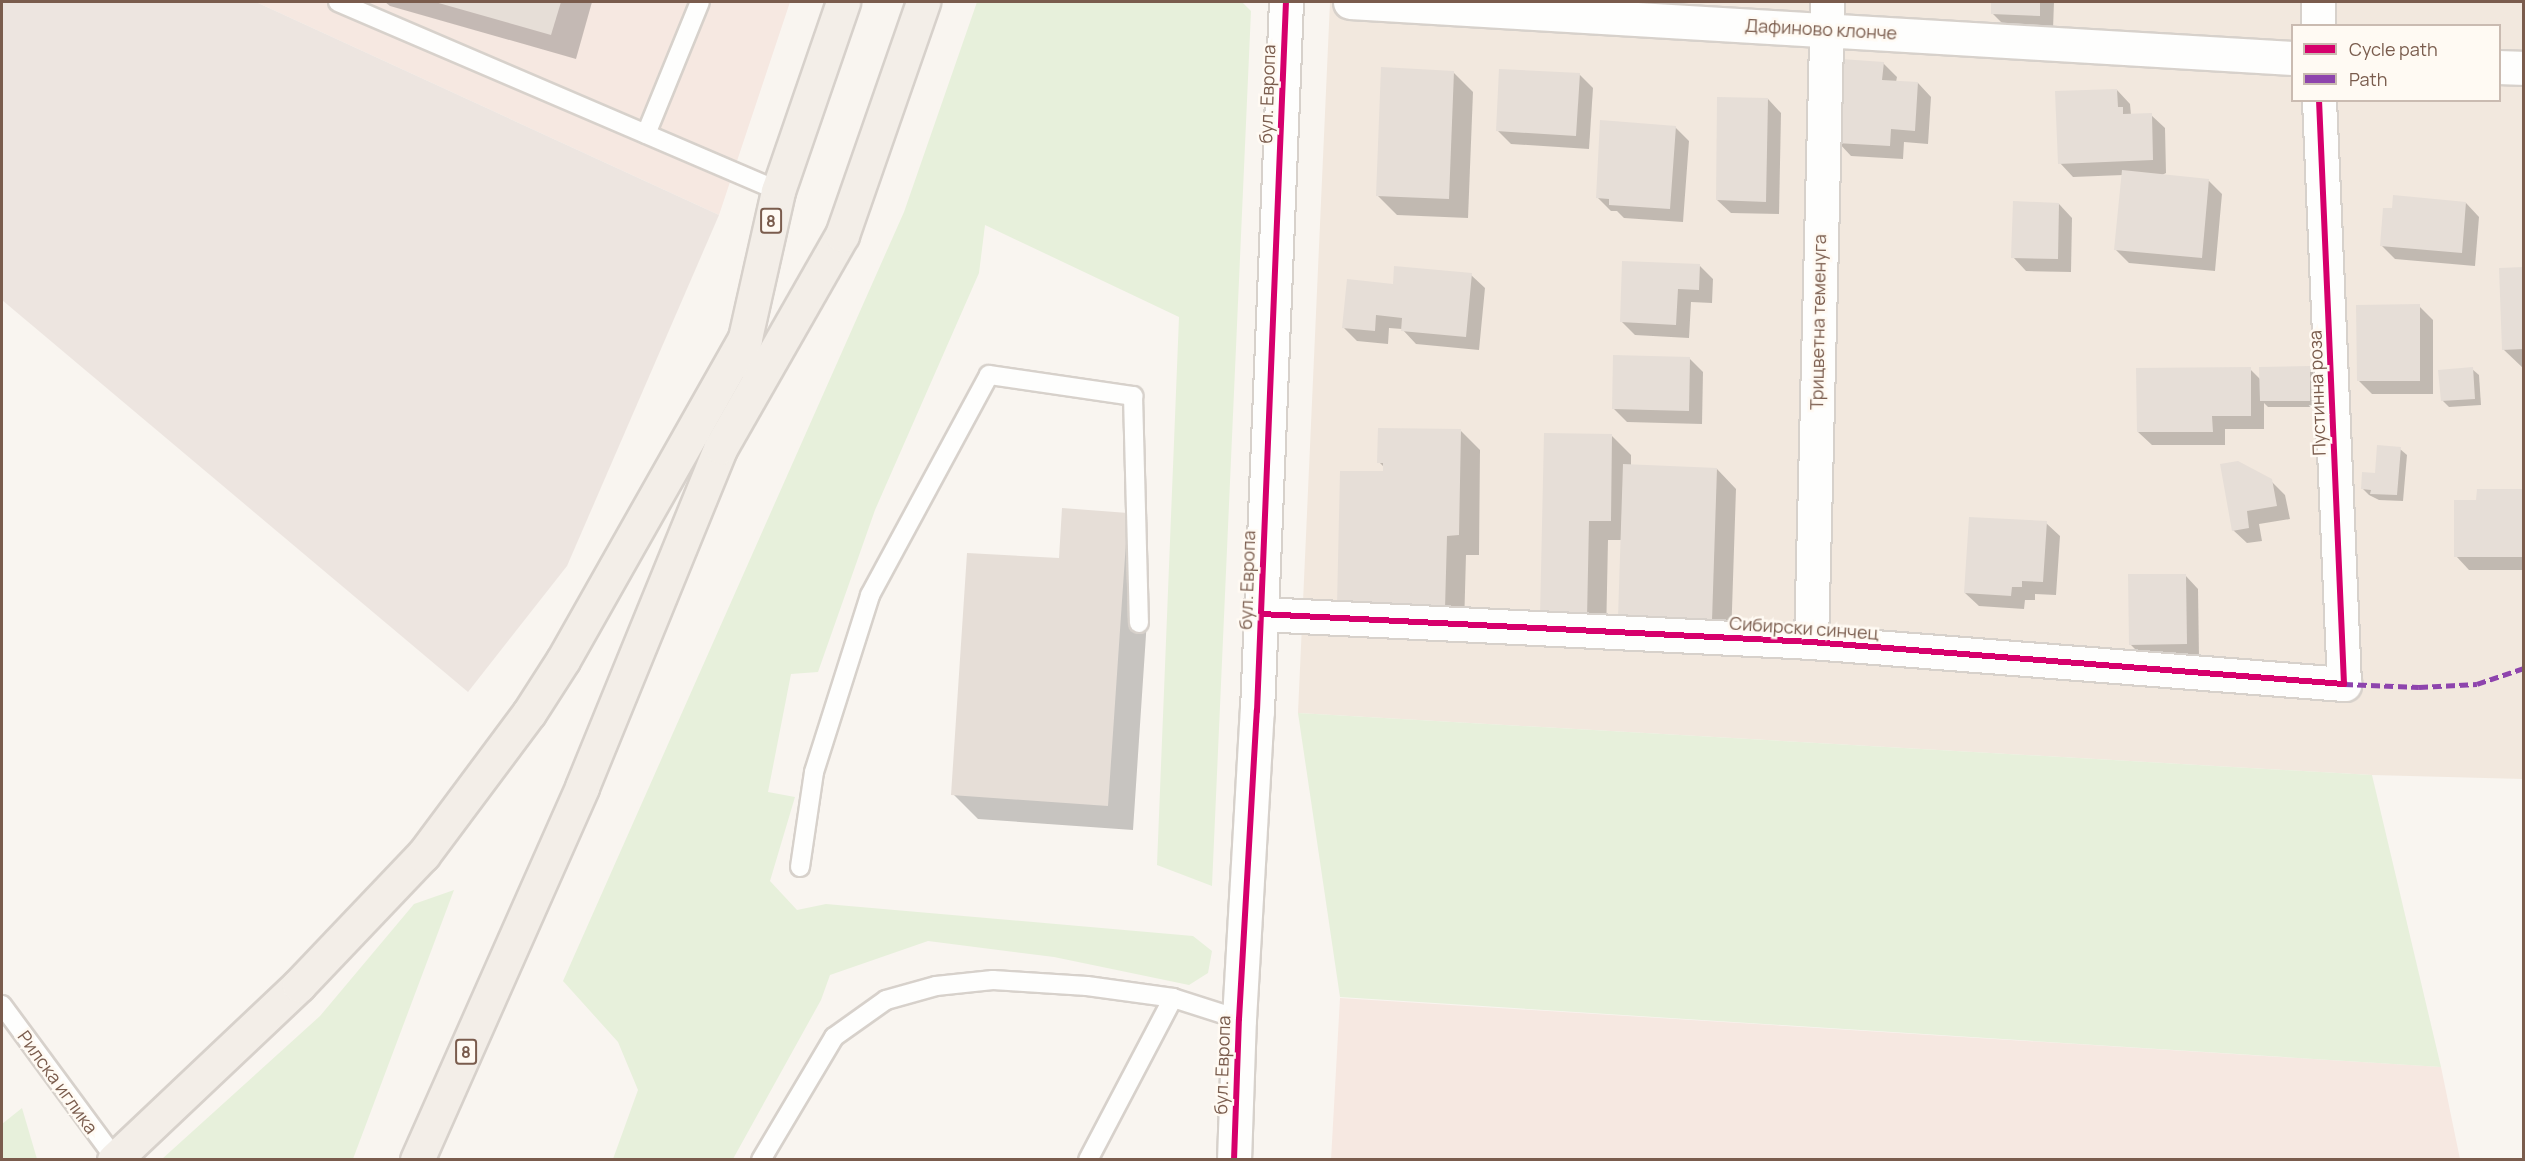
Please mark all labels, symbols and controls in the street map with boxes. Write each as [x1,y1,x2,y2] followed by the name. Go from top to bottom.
[1744,14,1898,44] street label: Дафиново клонче
[2291,24,2501,102] legend
[2349,37,2438,61] text: Cycle path
[1254,44,1280,144] street label: бул. Европа
[2349,67,2387,91] text: Path
[759,208,783,234] road number: 8
[1806,234,1830,410] street label: Трицветна теменуга
[2304,330,2330,456] street label: Пустинна роза
[1234,530,1260,630] street label: бул. Европа
[1729,612,1879,644] street label: Сибирски синчец
[1209,1015,1235,1115] street label: бул. Европа
[13,1026,103,1138] street label: Рилска иглика
[454,1039,478,1065] road number: 8

